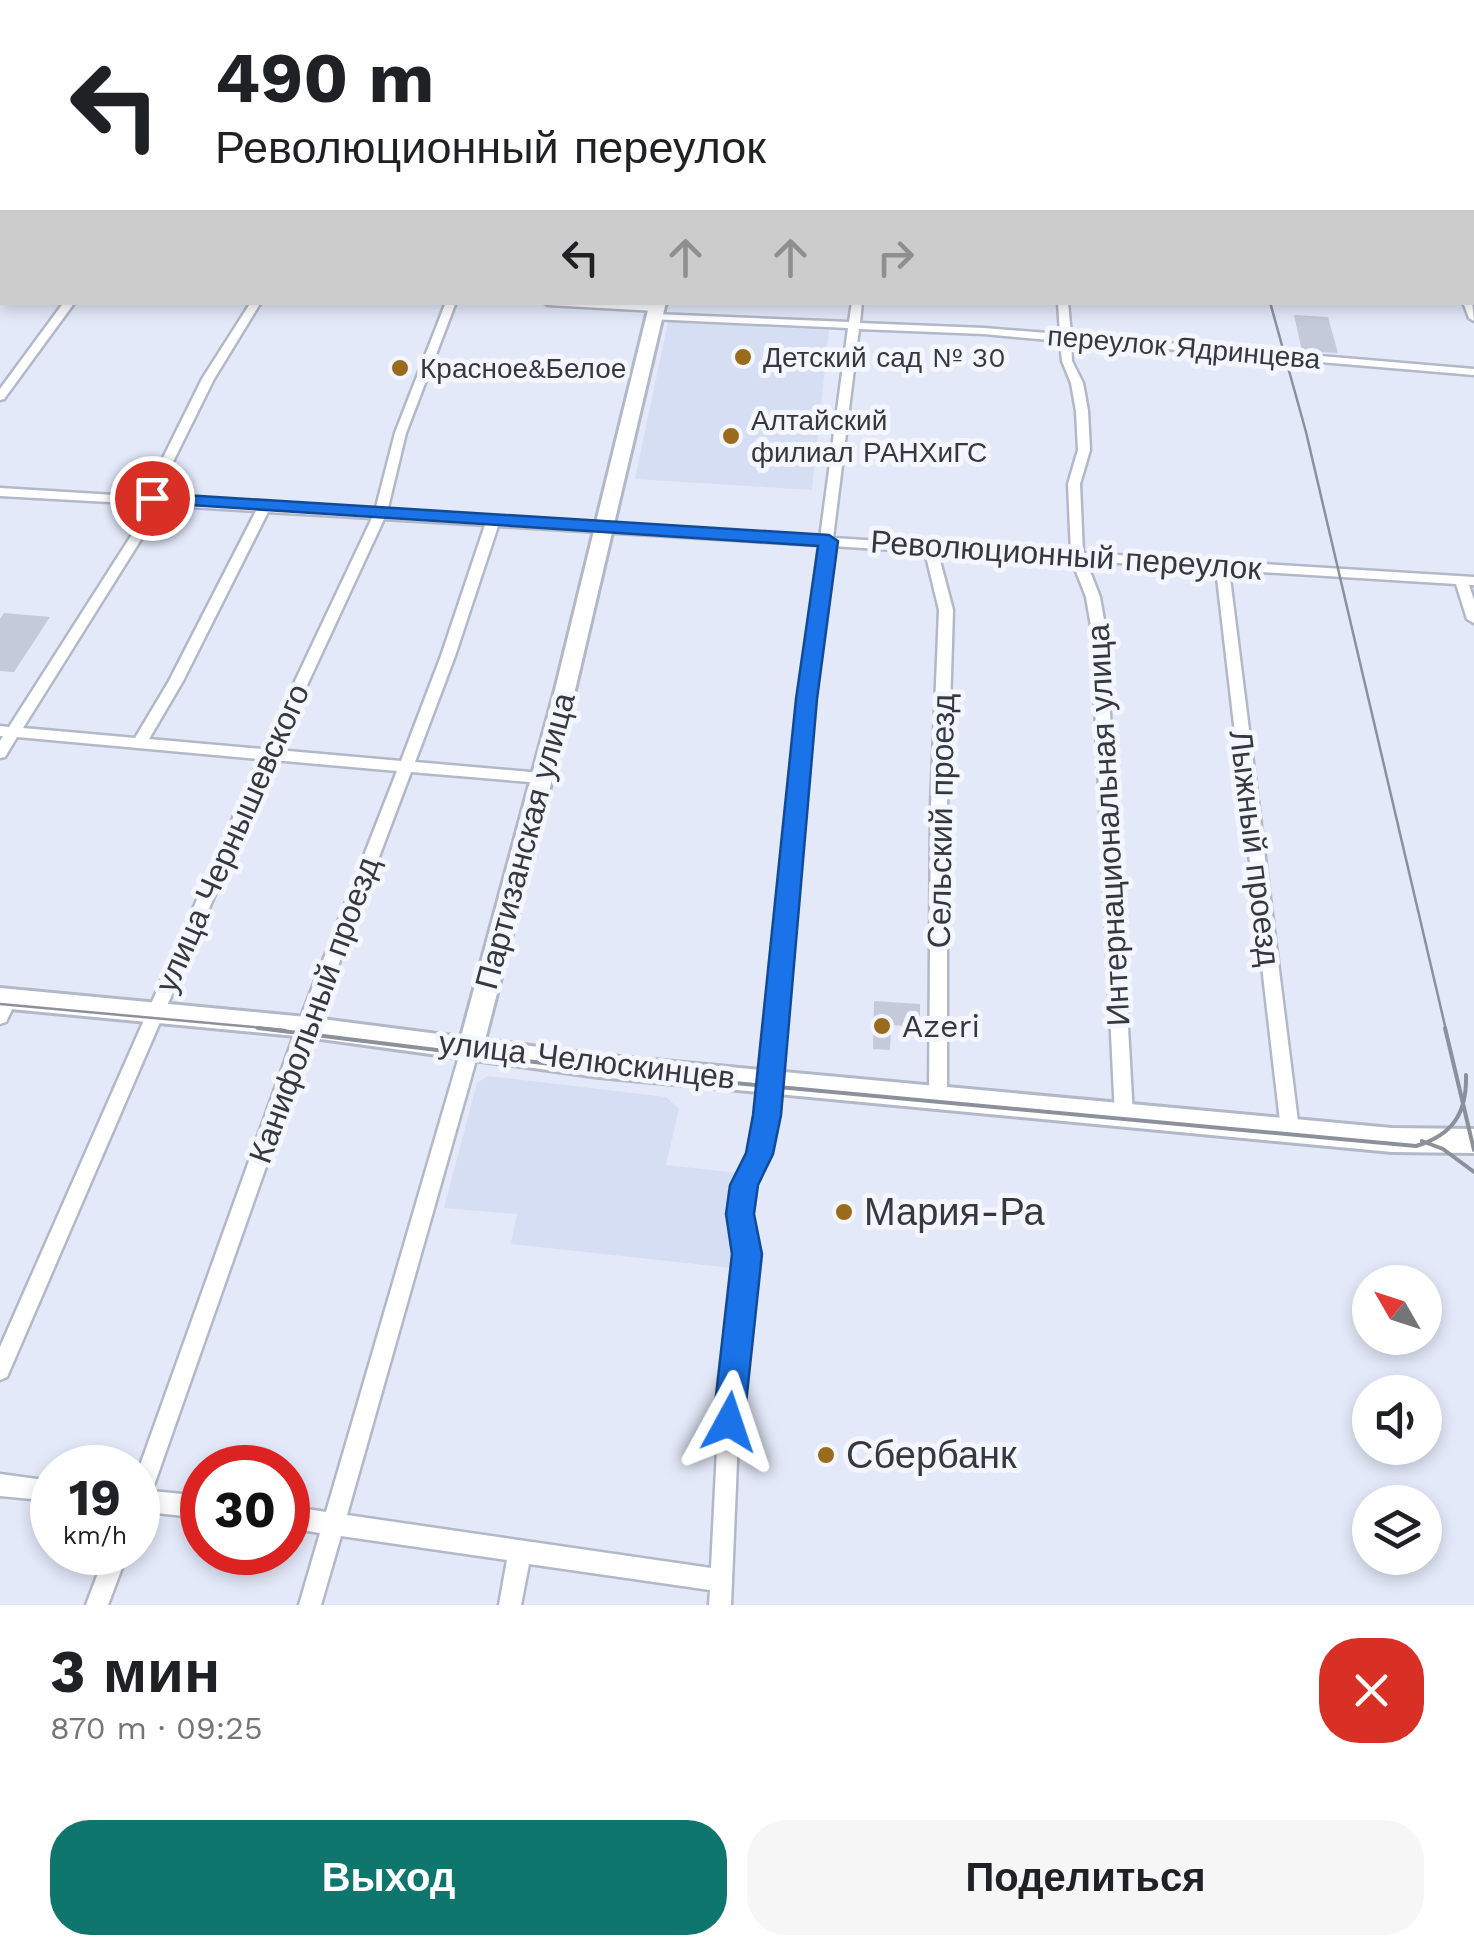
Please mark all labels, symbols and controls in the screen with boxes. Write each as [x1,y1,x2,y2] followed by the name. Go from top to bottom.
[215,37,434,119] text: 490 m
[50,40,180,170] icon: left
[215,121,766,174] text: Революционный переулок
[553,230,608,285] icon: left
[658,230,713,285] icon: ahead
[763,230,818,285] icon: ahead
[868,230,923,285] icon: right
[1046,319,1322,376] street label: переулок Ядринцева
[763,341,1006,374] place label: Детский сад № 30
[732,346,754,368] marker: Детский сад № 30
[420,352,626,385] place label: Красное&Белое
[389,357,411,379] marker: Красное&Белое
[751,404,987,469] place label: Алтайский филиал РАНХиГС
[720,425,742,447] marker: Алтайский филиал РАНХиГС
[110,456,195,541] pin
[125,471,180,526] icon: arrive
[869,522,1264,588] street label: Революционный переулок
[1078,623,1138,1027] street label: Интернациональная улица
[147,678,317,998] street label: улица Чернышевского
[467,688,583,993] street label: Партизанская улица
[920,693,962,949] street label: Сельский проезд
[1222,728,1288,969] street label: Лыжный проезд
[241,852,387,1168] street label: Канифольный проезд
[902,1007,980,1045] place label: Azeri
[871,1015,893,1037] marker: Azeri
[437,1023,737,1097] street label: улица Челюскинцев
[864,1190,1046,1234] place label: Мария-Ра
[833,1201,855,1223] marker: Мария-Ра
[1352,1265,1442,1355] north arrow
[1352,1265,1442,1575] map controls
[677,1370,781,1474] position arrow
[1352,1375,1442,1465] button: sound
[846,1433,1017,1477] place label: Сбербанк
[815,1444,837,1466] marker: Сбербанк
[180,1445,310,1575] speed limit sign: 30
[69,1468,121,1527] text: 19
[1352,1485,1442,1575] button: layers
[63,1521,127,1550] text: km/h
[50,1636,220,1707] text: 3 мин
[1319,1638,1424,1743] button: close
[50,1709,263,1747] text: 870 m · 09:25
[50,1820,727,1935] button: Выход
[747,1820,1424,1935] button: Поделиться

